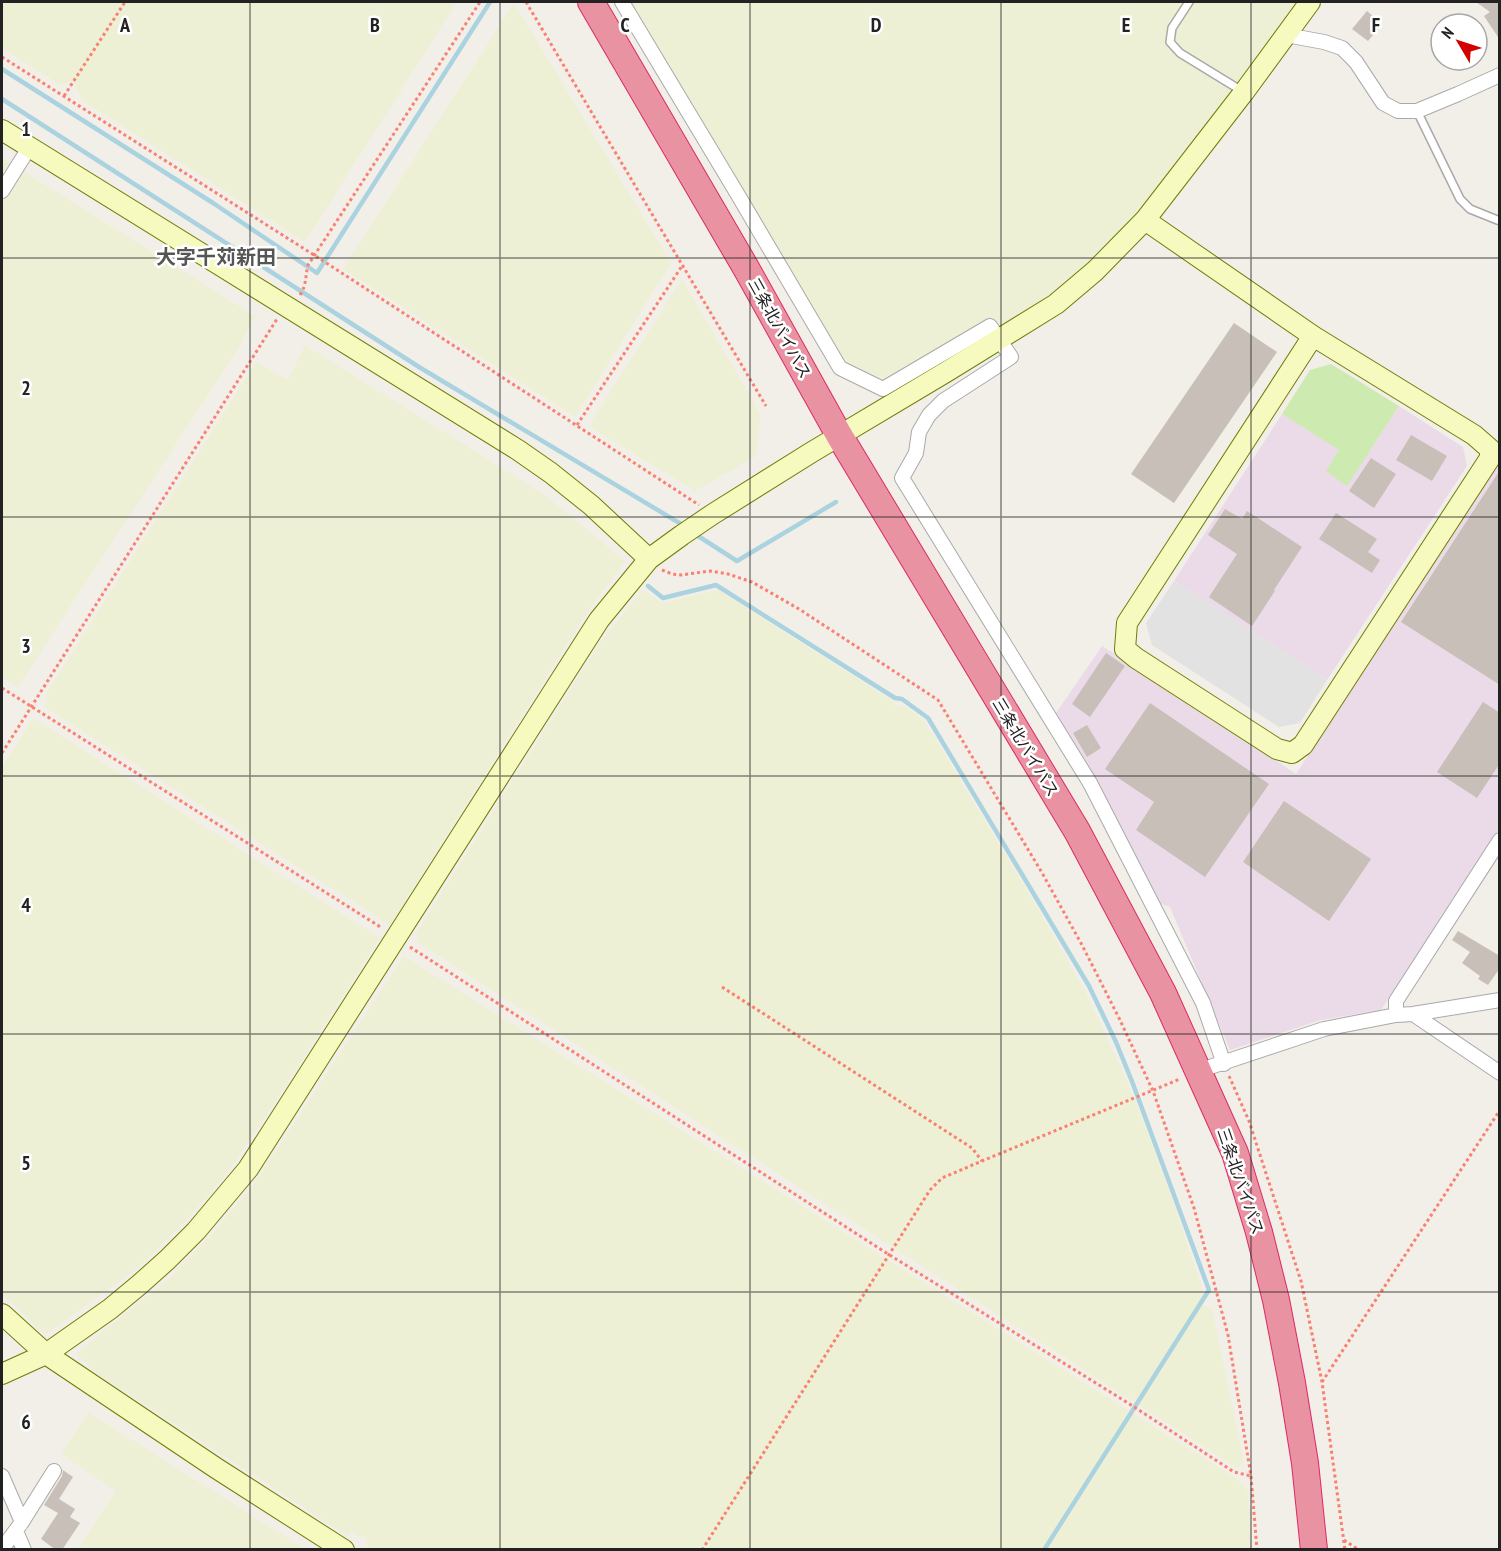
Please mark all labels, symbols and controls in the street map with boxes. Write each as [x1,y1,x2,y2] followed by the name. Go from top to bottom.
[119,12,131,38] text: A
[370,12,380,38] text: B
[620,12,630,38] text: C
[871,12,882,38] text: D
[1122,12,1130,38] text: E
[1372,12,1380,38] text: F
[1429,12,1489,72] north arrow
[1437,23,1458,42] text: N
[21,116,31,142] text: 1
[156,244,276,270] district label: 大字千苅新田
[744,274,816,382] street label: 三条北バイパス
[21,375,31,401] text: 2
[21,633,31,659] text: 3
[989,694,1063,800] street label: 三条北バイパス
[21,892,31,918] text: 4
[1213,1125,1269,1237] street label: 三条北バイパス
[21,1150,31,1176] text: 5
[21,1409,31,1435] text: 6

